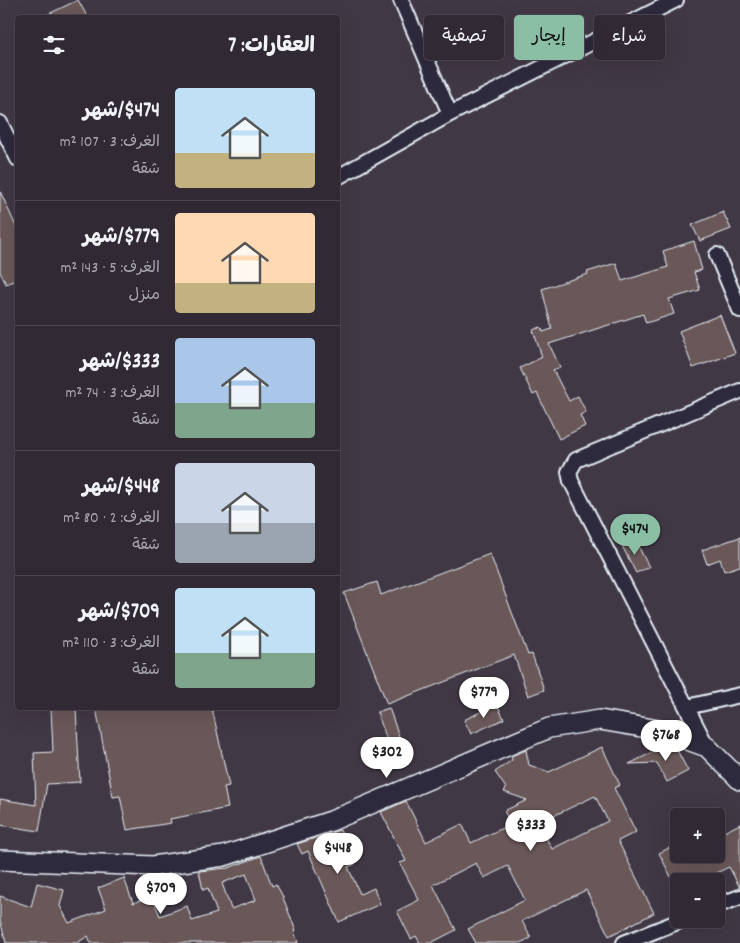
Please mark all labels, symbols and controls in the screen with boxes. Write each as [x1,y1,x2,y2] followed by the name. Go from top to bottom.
[424,15,504,60] chip: تصفية
[514,15,584,60] chip: إيجار
[594,15,665,60] chip: شراء
[40,31,68,59] icon: filters
[228,32,315,62] text: العقارات: 7
[83,97,160,127] text: $474/شهر
[215,108,275,168] icon: home
[60,131,160,154] text: الغرف: 3 · 107 m²
[132,158,160,181] text: شقة
[83,223,160,253] text: $779/شهر
[215,233,275,293] icon: home
[61,257,160,280] text: الغرف: 5 · 143 m²
[128,284,160,307] text: منزل
[80,348,160,378] text: $333/شهر
[215,358,275,418] icon: home
[65,382,160,405] text: الغرف: 3 · 74 m²
[132,409,160,432] text: شقة
[83,473,160,503] text: $448/شهر
[215,483,275,543] icon: home
[63,507,160,530] text: الغرف: 2 · 80 m²
[605,514,665,556] pin: $474
[621,518,649,541] text: $474
[132,534,160,557] text: شقة
[79,598,160,628] text: $709/شهر
[215,608,275,668] icon: home
[62,632,160,655] text: الغرف: 3 · 110 m²
[132,659,160,682] text: شقة
[454,676,514,719] pin: $779
[470,681,498,704] text: $779
[636,720,696,762] pin: $768
[652,724,680,747] text: $768
[357,736,417,779] pin: $302
[372,741,402,764] text: $302
[670,808,725,928] map controls
[670,808,725,863] button: +
[501,810,561,852] pin: $333
[516,814,546,837] text: $333
[308,832,368,875] pin: $448
[324,837,352,860] text: $448
[131,872,191,915] pin: $709
[670,873,725,928] button: −
[146,877,176,900] text: $709

